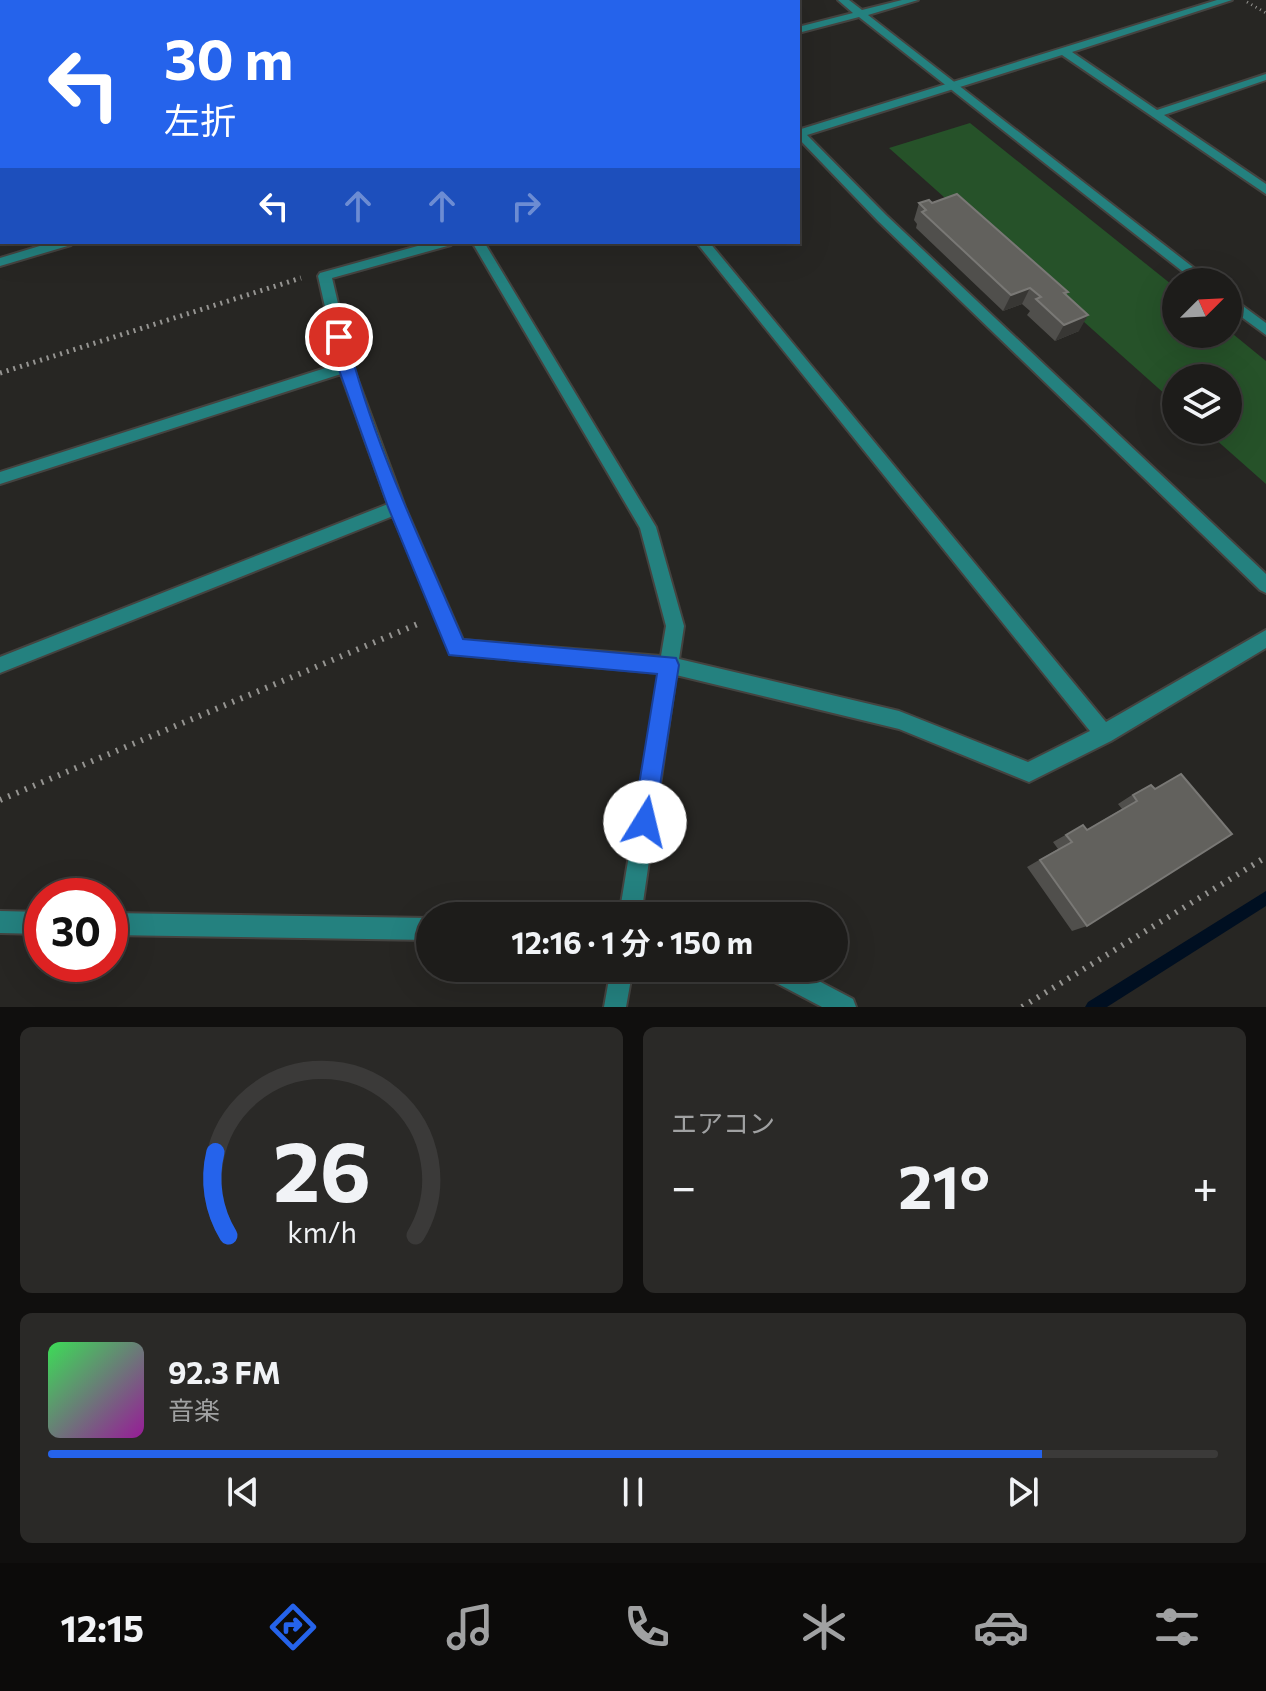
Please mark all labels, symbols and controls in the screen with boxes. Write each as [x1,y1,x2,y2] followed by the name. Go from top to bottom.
[164,23,293,92] text: 30 m
[32,32,136,136] icon: left
[164,97,236,141] text: 左折
[252,184,296,228] icon: left
[336,184,380,228] icon: ahead
[420,184,464,228] icon: ahead
[504,184,548,228] icon: right
[1162,268,1242,348] north arrow
[1162,268,1242,444] map controls
[305,303,373,371] pin
[317,315,361,359] icon: arrive
[1162,364,1242,444] button: layers
[603,780,687,864] position arrow
[24,878,128,982] speed limit sign: 30
[511,923,753,960] text: 12:16 · 1 分 · 150 m
[671,1107,775,1138] text: エアコン
[272,1117,371,1219] text: 26
[898,1148,990,1221] text: 21°
[671,1158,696,1212] text: −
[1192,1158,1218,1212] text: +
[287,1214,356,1249] text: km/h
[168,1353,281,1390] text: 92.3 FM
[168,1394,220,1425] text: 音楽
[221,1470,265,1514] icon: previous
[611,1470,655,1514] icon: pause
[1001,1470,1045,1514] icon: next
[265,1599,321,1655] icon: directions
[442,1599,498,1655] icon: music
[619,1599,675,1655] icon: phone
[796,1599,852,1655] icon: climate
[973,1599,1029,1655] icon: car
[1149,1599,1205,1655] icon: filters
[60,1605,144,1649] text: 12:15

